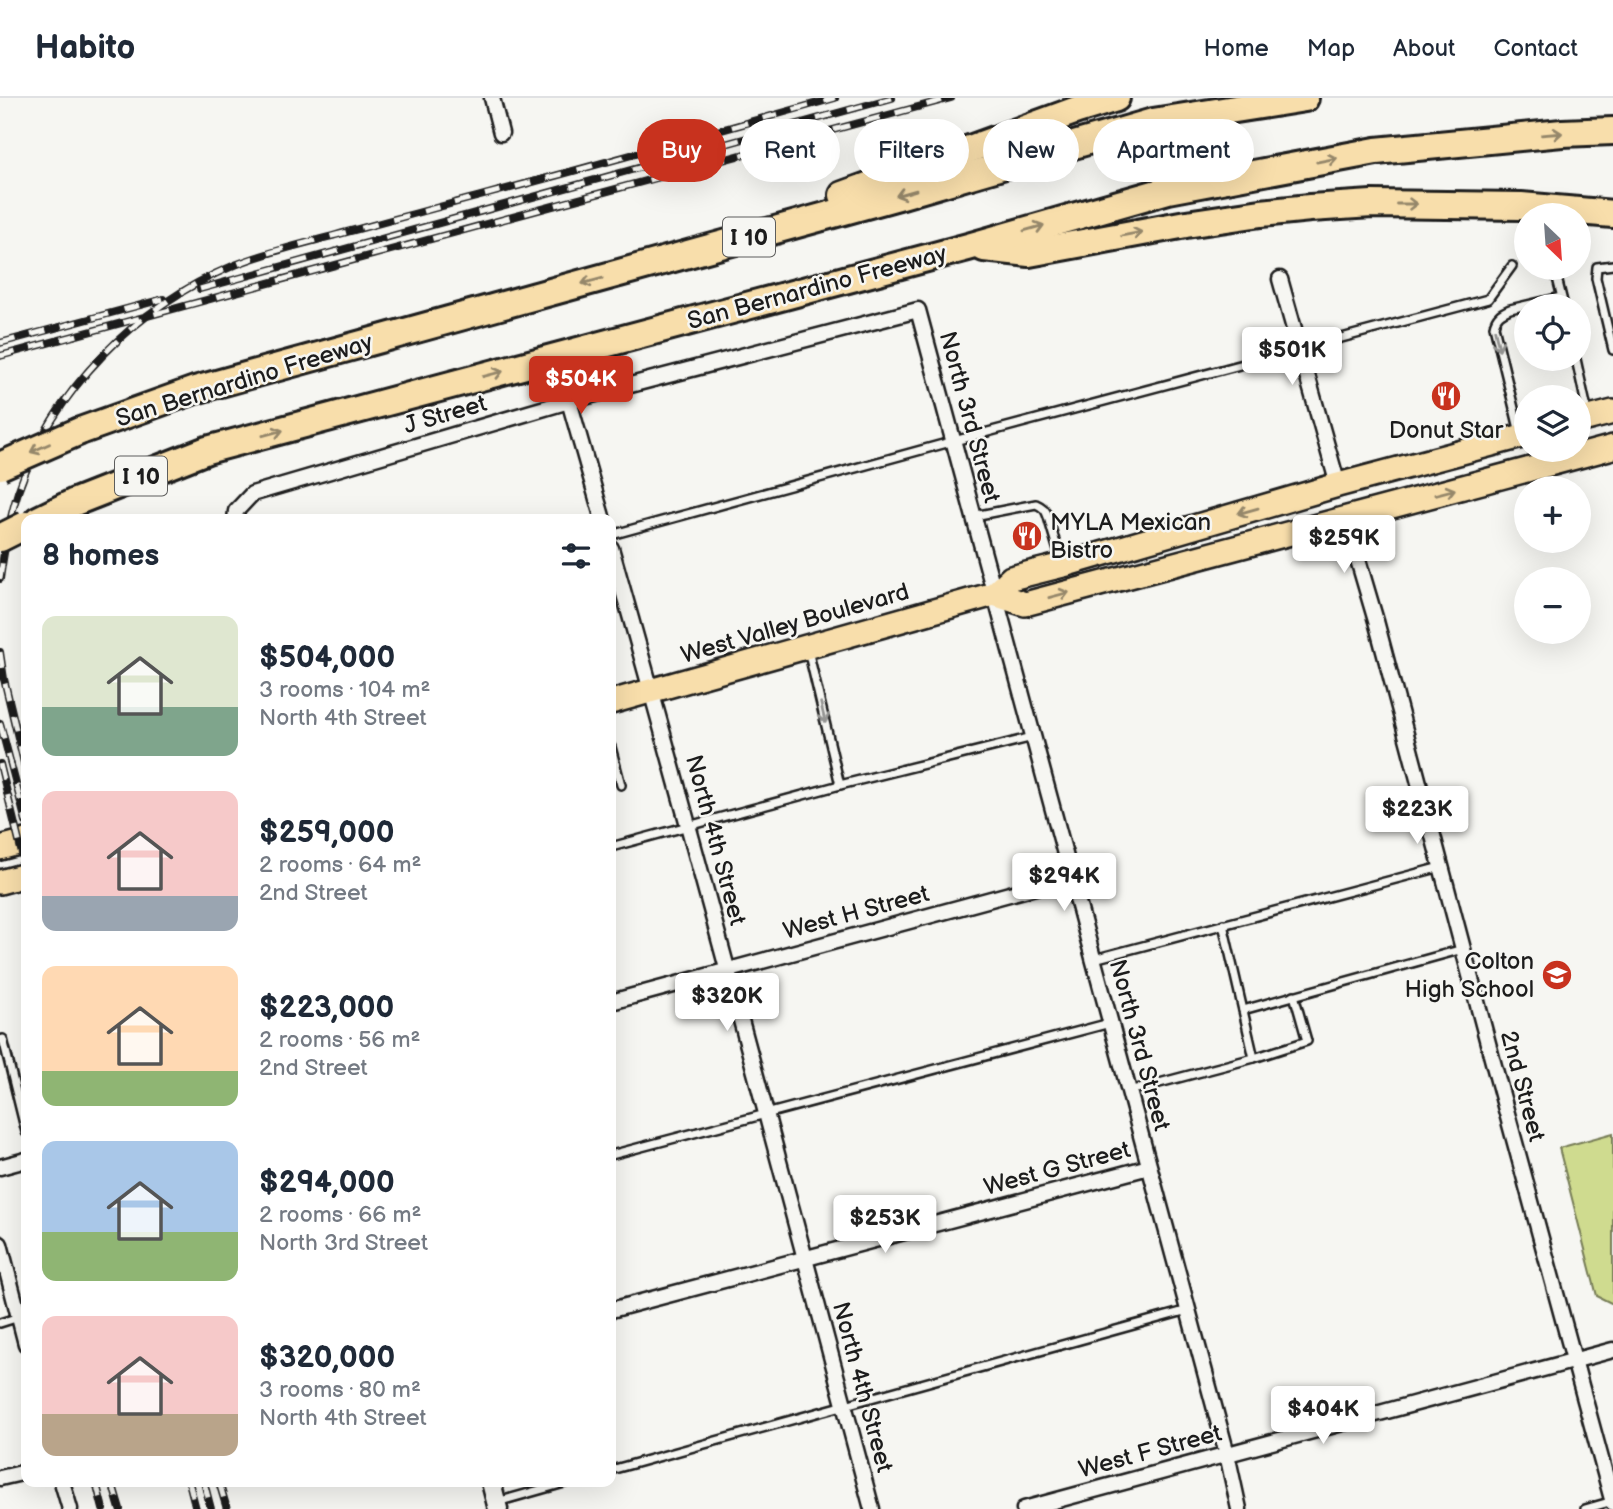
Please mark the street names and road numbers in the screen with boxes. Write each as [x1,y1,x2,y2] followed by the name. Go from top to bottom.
[723,218,775,256] road number: I 10
[684,239,950,336] street label: San Bernardino Freeway
[112,328,376,433] street label: San Bernardino Freeway
[933,328,1007,507] street label: North 3rd Street
[400,389,491,440] street label: J Street
[115,456,167,496] road number: I 10
[678,577,913,670] street label: West Valley Boulevard
[679,752,752,929] street label: North 4th Street
[780,879,933,946] street label: West H Street
[1103,956,1177,1135] street label: North 3rd Street
[1494,1028,1551,1145] street label: 2nd Street
[981,1135,1134,1202] street label: West G Street
[826,1299,899,1476] street label: North 4th Street
[1076,1418,1225,1484] street label: West F Street

